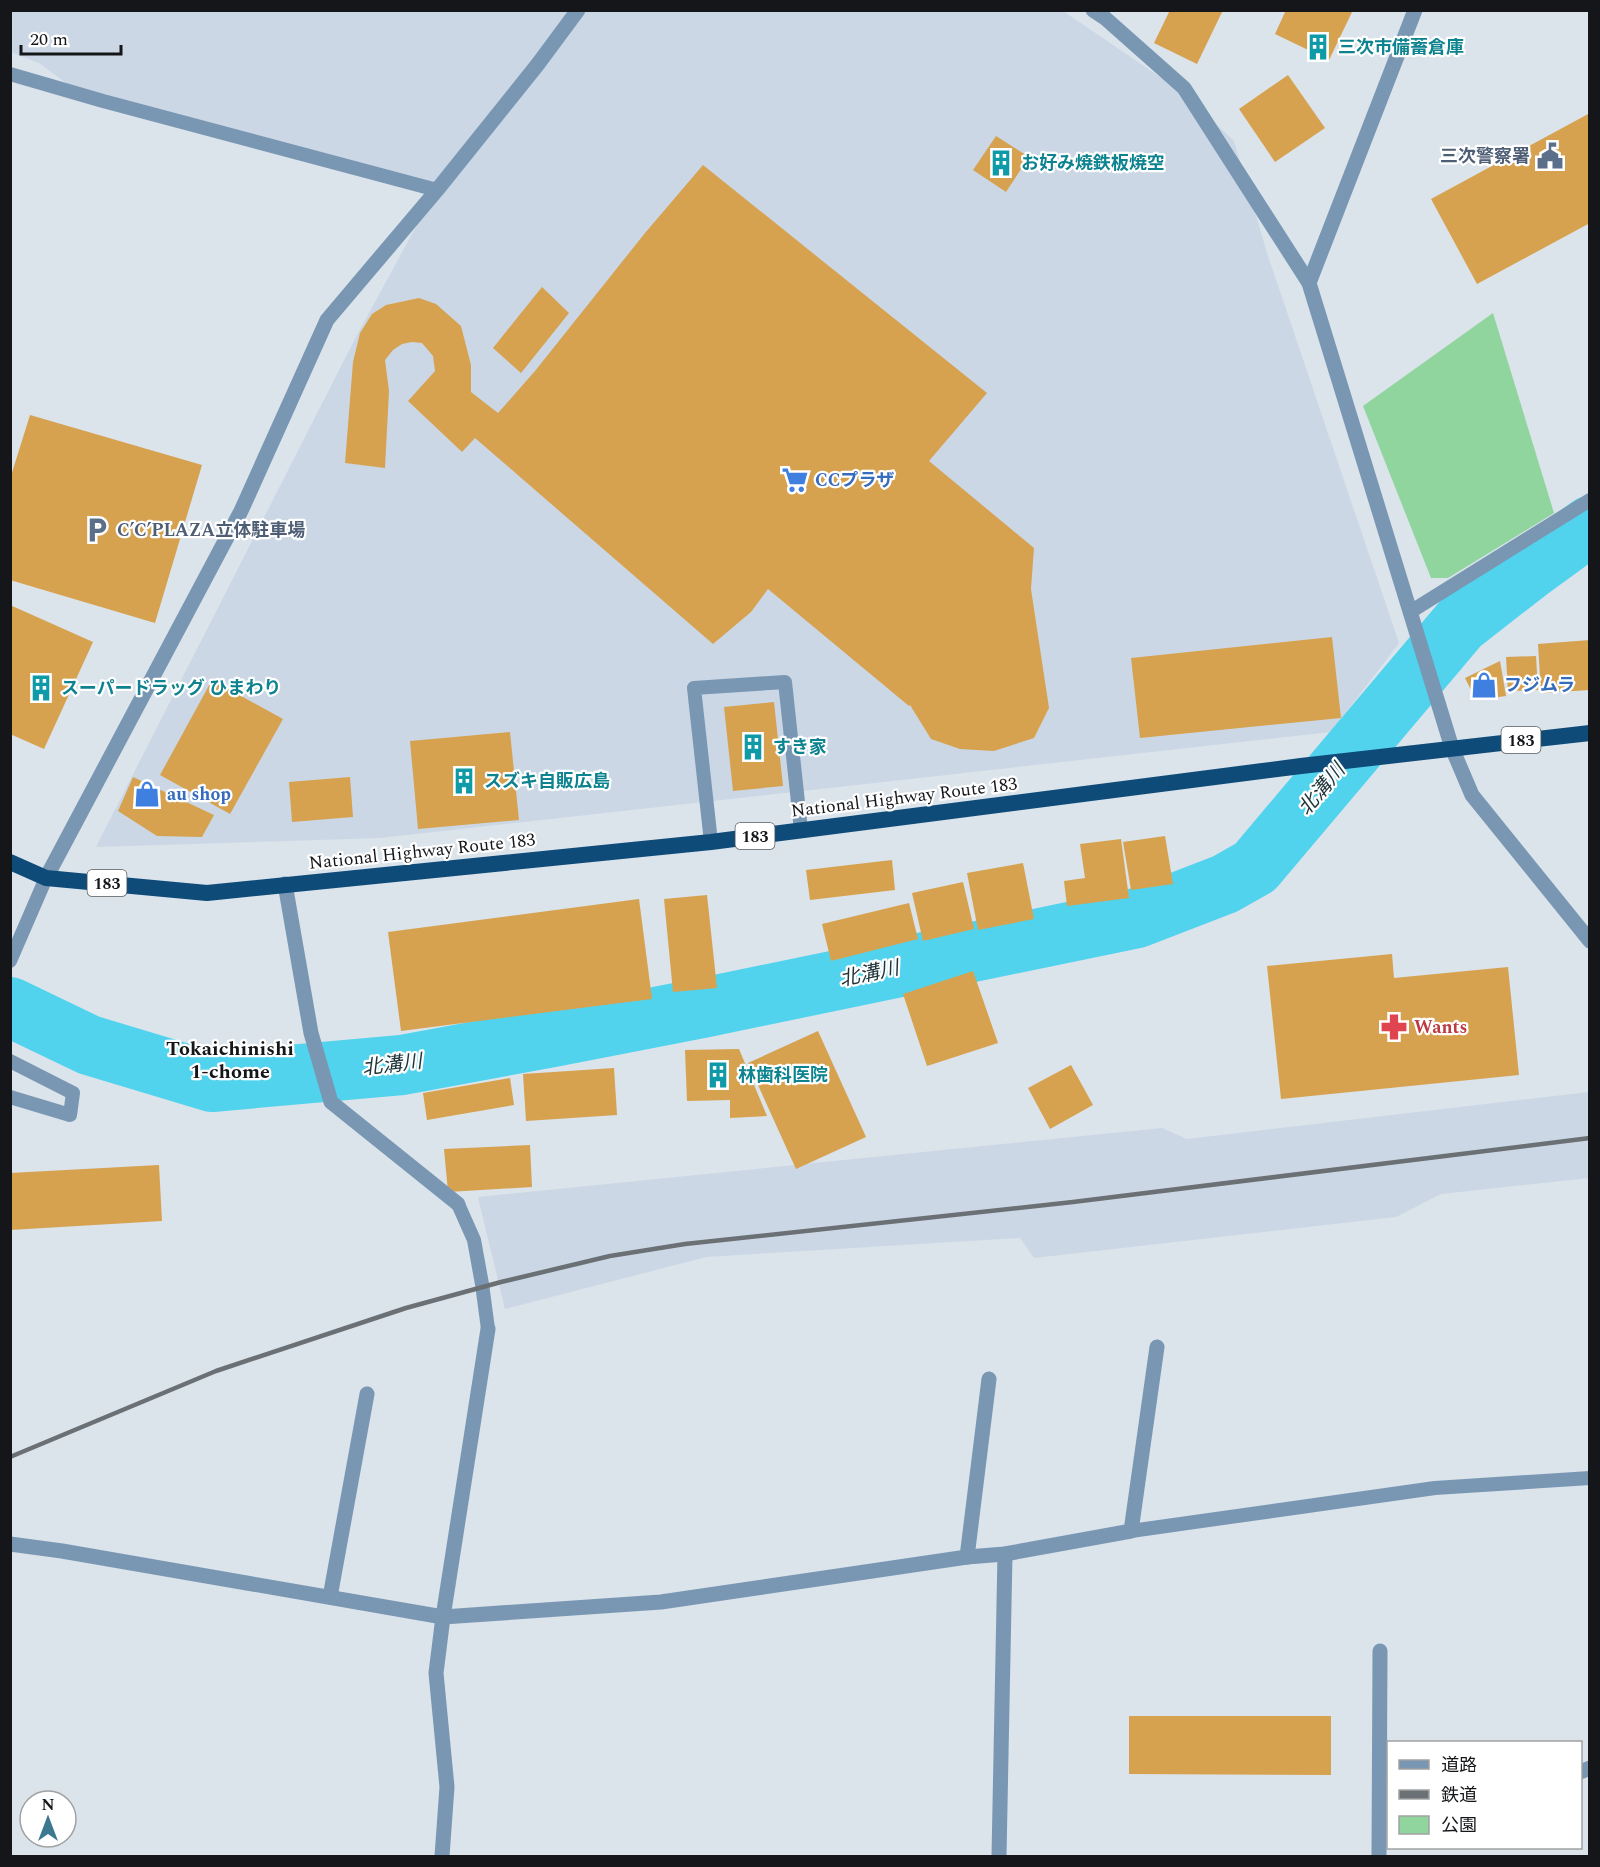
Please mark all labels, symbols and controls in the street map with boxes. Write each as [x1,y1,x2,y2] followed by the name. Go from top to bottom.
[21,18,122,56] scale bar
[30,26,68,53] text: 20 m
[1303,32,1333,62] building icon: 三次市備蓄倉庫
[1338,34,1464,61] place label: 三次市備蓄倉庫
[1535,141,1565,171] public building icon: 三次警察署
[1440,143,1530,170] place label: 三次警察署
[986,148,1016,178] building icon: お好み焼鉄板焼空
[1021,150,1165,177] place label: お好み焼鉄板焼空
[780,465,810,495] supermarket icon: CCプラザ
[815,467,895,494] place label: CCプラザ
[82,515,112,545] parking icon: C’C’PLAZA立体駐車場
[117,517,305,544] place label: C’C’PLAZA立体駐車場
[1469,670,1499,700] shop icon: フジムラ
[1504,672,1575,699] place label: フジムラ
[26,673,56,703] building icon: スーパードラッグ ひまわり
[61,675,281,702] place label: スーパードラッグ ひまわり
[1502,727,1540,753] road number: 183
[738,732,768,762] building icon: すき家
[773,734,827,761] place label: すき家
[1291,755,1354,822] water label: 北溝川
[449,766,479,796] building icon: スズキ自販広島
[484,768,610,795] place label: スズキ自販広島
[790,770,1019,825] street label: National Highway Route 183
[132,779,162,809] shop icon: au shop
[167,781,231,808] place label: au shop
[736,823,774,849] road number: 183
[308,826,537,877] street label: National Highway Route 183
[88,870,126,896] road number: 183
[837,953,904,995] water label: 北溝川
[1379,1012,1409,1042] pharmacy icon: Wants
[1414,1014,1467,1041] place label: Wants
[166,1034,294,1087] district label: Tokaichinishi 1-chome
[361,1046,426,1084] water label: 北溝川
[703,1060,733,1090] building icon: 林歯科医院
[738,1062,828,1089] place label: 林歯科医院
[1387,1741,1582,1849] legend
[1441,1752,1477,1779] text: 道路
[1441,1782,1477,1809] text: 鉄道
[18,1789,78,1849] north arrow
[41,1793,55,1817] text: N
[1441,1812,1477,1839] text: 公園

